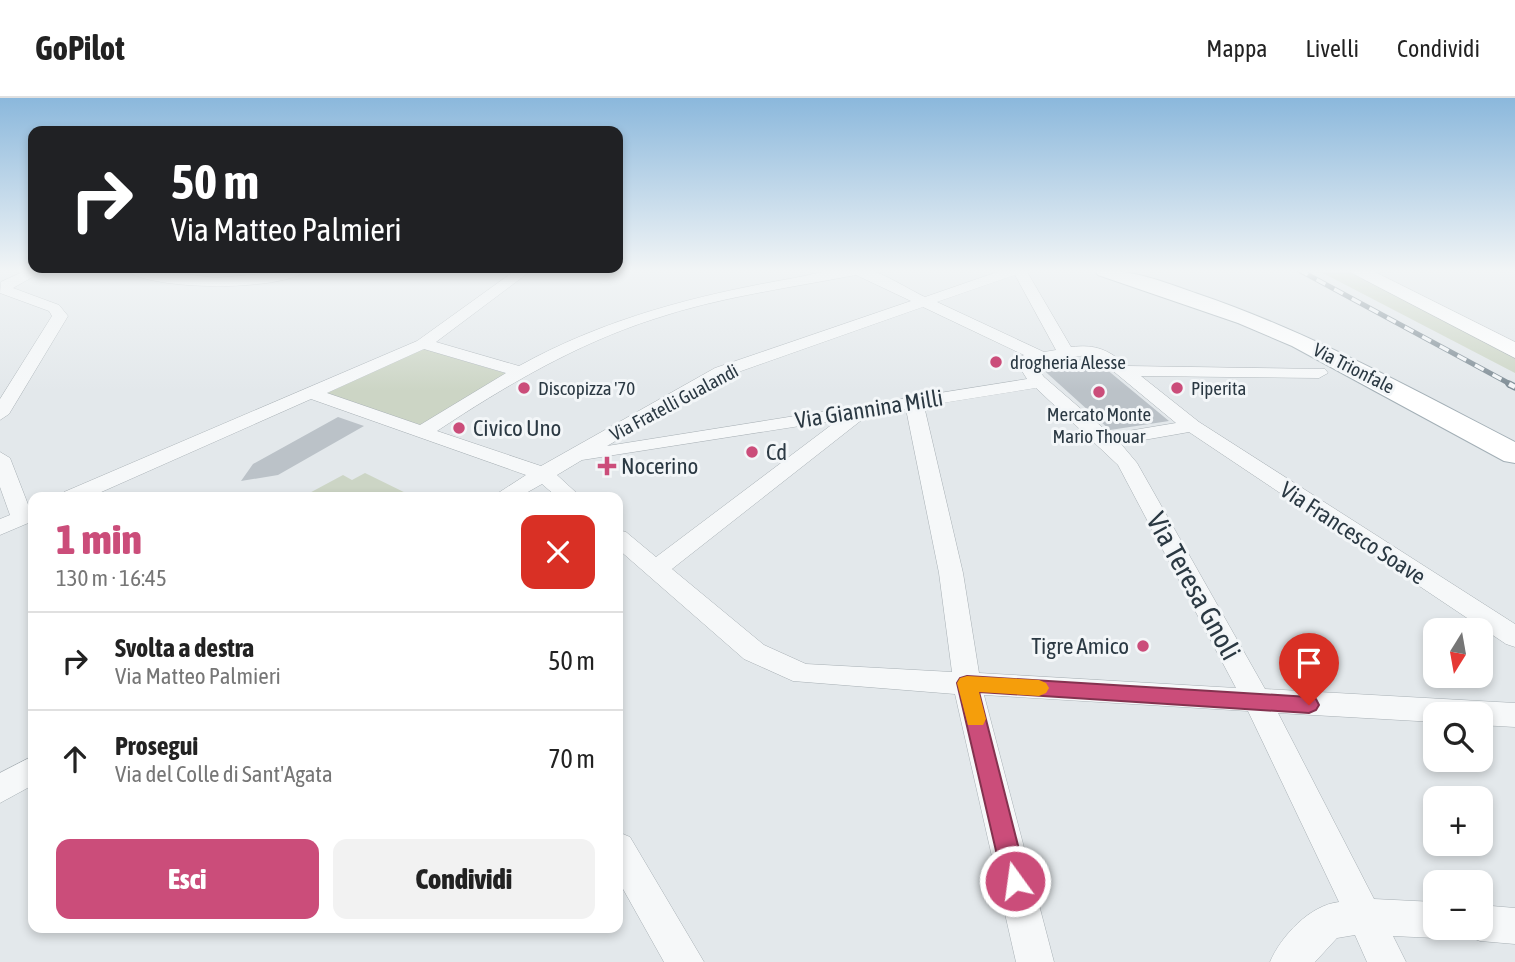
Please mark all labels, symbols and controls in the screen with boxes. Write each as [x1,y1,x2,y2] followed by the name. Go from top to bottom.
[35,29,125,67] text: GoPilot
[1206,35,1267,62] text: Mappa
[1305,35,1359,62] text: Livelli
[1397,35,1480,62] text: Condividi
[171,153,259,209] text: 50 m
[56,154,147,245] icon: right
[171,211,402,248] text: Via Matteo Palmieri
[1310,338,1398,398] street label: Via Trionfale
[1010,351,1126,373] place label: drogheria Alesse
[988,354,1004,370] marker: drogheria Alesse
[606,359,742,445] street label: Via Fratelli Gualandi
[538,377,635,399] place label: Discopizza '70
[1191,377,1246,399] place label: Piperita
[516,380,532,396] marker: Discopizza '70
[1169,380,1185,396] marker: Piperita
[793,384,945,434] street label: Via Giannina Milli
[1091,384,1107,400] marker: Mercato Monte Mario Thouar
[1047,403,1151,447] place label: Mercato Monte Mario Thouar
[473,415,561,441] place label: Civico Uno
[451,420,467,436] marker: Civico Uno
[766,439,787,465] place label: Cd
[744,444,760,460] marker: Cd
[621,453,698,479] place label: Nocerino
[599,458,615,474] marker: Nocerino
[1276,476,1430,590] street label: Via Francesco Soave
[1140,507,1248,665] street label: Via Teresa Gnoli
[56,515,142,563] text: 1 min
[521,515,595,589] button: close
[56,565,167,591] text: 130 m · 16:45
[1423,618,1493,688] north arrow
[1423,618,1493,940] map controls
[115,633,254,663] text: Svolta a destra
[1031,633,1129,659] place label: Tigre Amico
[1279,633,1339,705] pin
[1135,638,1151,654] marker: Tigre Amico
[56,642,94,680] icon: right
[1290,644,1328,682] icon: arrive
[548,646,595,676] text: 50 m
[115,663,281,689] text: Via Matteo Palmieri
[1423,702,1493,772] button: search
[115,731,198,761] text: Prosegui
[56,740,94,778] icon: ahead
[548,744,595,774] text: 70 m
[115,761,333,787] text: Via del Colle di Sant'Agata
[1423,786,1493,856] button: +
[56,839,319,919] button: Esci
[333,839,595,919] button: Condividi
[978,844,1052,918] position arrow
[1423,870,1493,940] button: −

